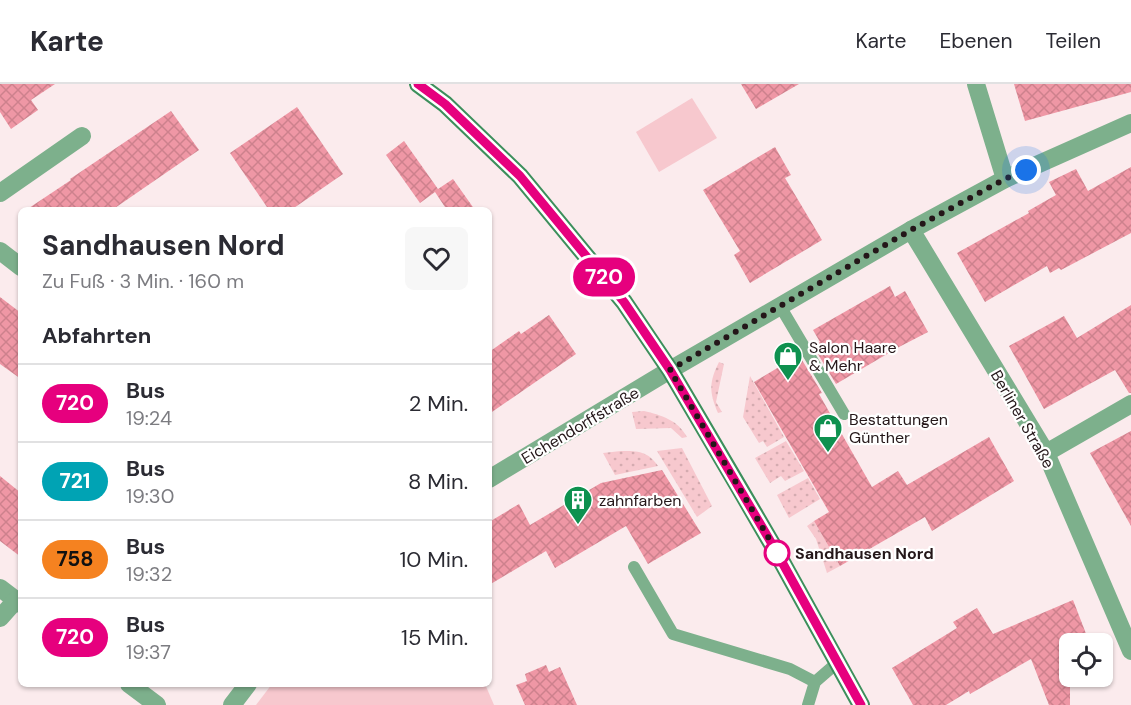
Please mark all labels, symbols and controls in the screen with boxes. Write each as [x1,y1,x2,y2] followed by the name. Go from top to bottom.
[30,23,104,60] text: Karte
[856,27,906,55] text: Karte
[939,27,1012,55] text: Ebenen
[1045,27,1101,55] text: Teilen
[1011,155,1041,185] your location
[42,227,285,264] text: Sandhausen Nord
[405,227,468,290] button: heart
[570,258,638,296] line badge: 720
[585,263,623,291] text: 720
[42,268,244,294] text: Zu Fuß · 3 Min. · 160 m
[42,321,151,350] text: Abfahrten
[809,337,897,376] place label: Salon Haare & Mehr
[772,340,804,382] shop icon: Salon Haare & Mehr
[986,366,1059,472] street label: Berliner Straße
[126,376,165,405] text: Bus
[518,382,643,469] street label: Eichendorffstraße
[56,389,94,417] text: 720
[409,389,468,418] text: 2 Min.
[126,405,172,431] text: 19:24
[849,409,948,448] place label: Bestattungen Günther
[812,412,844,454] shop icon: Bestattungen Günther
[126,454,165,483] text: Bus
[60,467,90,495] text: 721
[408,467,468,496] text: 8 Min.
[126,483,174,509] text: 19:30
[562,484,594,526] building icon: zahnfarben
[599,490,681,511] place label: zahnfarben
[126,532,165,561] text: Bus
[764,540,790,566] marker: Sandhausen Nord
[795,543,934,564] place label: Sandhausen Nord
[56,545,94,573] text: 758
[399,545,468,574] text: 10 Min.
[126,561,172,587] text: 19:32
[126,610,165,639] text: Bus
[56,623,94,651] text: 720
[401,623,468,652] text: 15 Min.
[1059,633,1113,687] map controls
[1059,633,1113,687] button: locate
[126,639,171,665] text: 19:37

